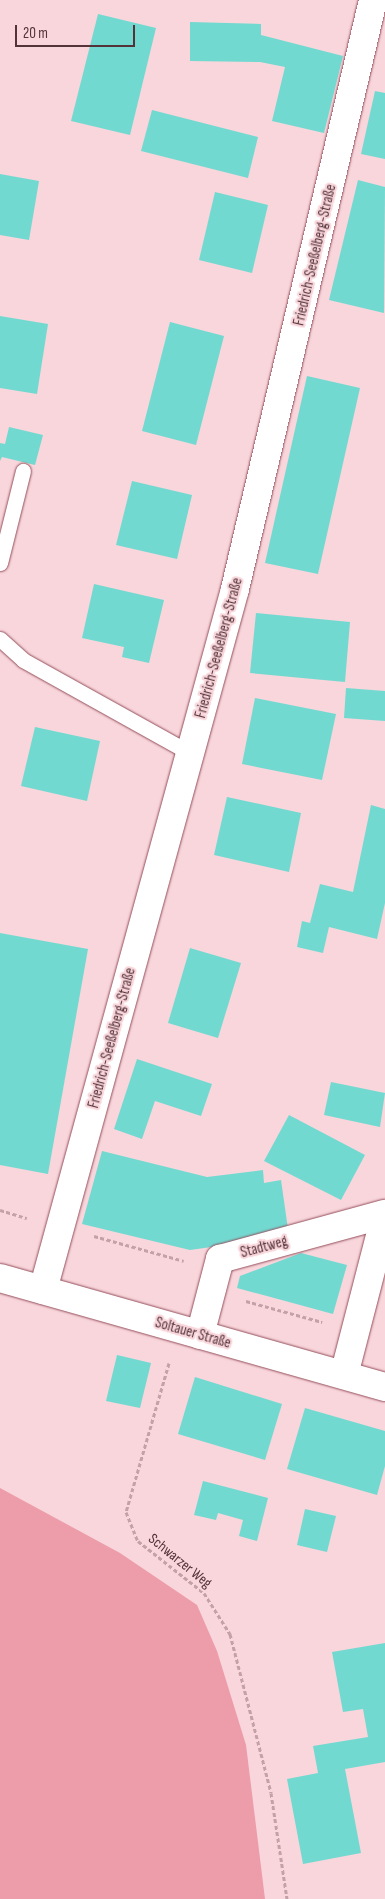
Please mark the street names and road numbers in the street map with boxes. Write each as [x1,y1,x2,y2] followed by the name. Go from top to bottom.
[290,183,340,327] street label: Friedrich-Seeßelberg-Straße
[192,576,246,720] street label: Friedrich-Seeßelberg-Straße
[85,966,139,1110] street label: Friedrich-Seeßelberg-Straße
[239,1232,289,1262] street label: Stadtweg
[153,1314,233,1352] street label: Soltauer Straße
[145,1530,215,1592] street label: Schwarzer Weg

